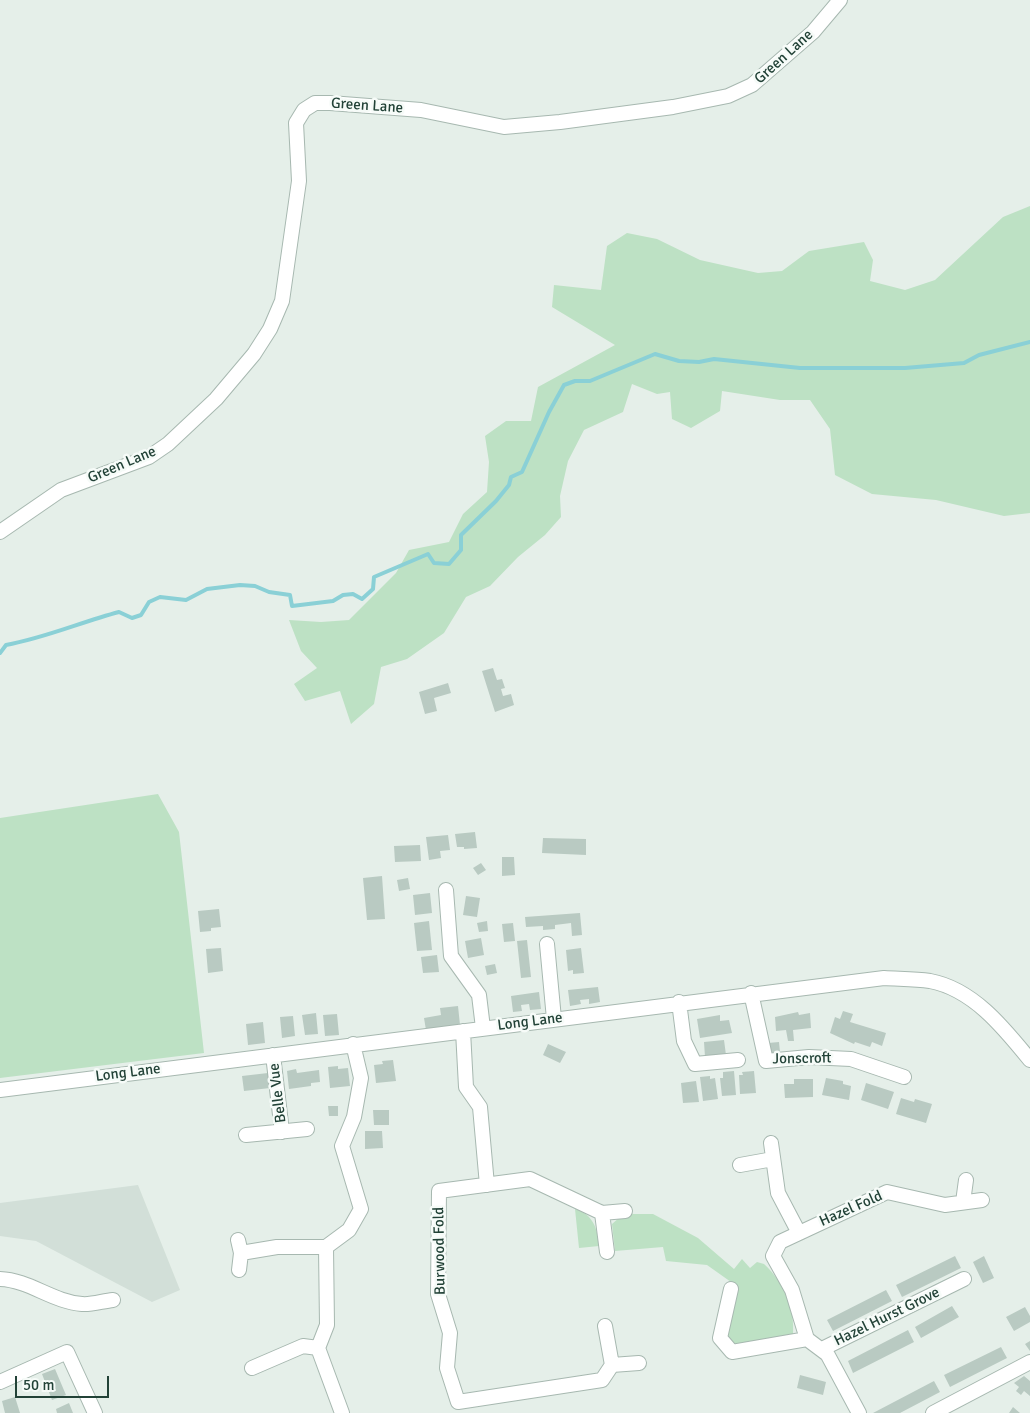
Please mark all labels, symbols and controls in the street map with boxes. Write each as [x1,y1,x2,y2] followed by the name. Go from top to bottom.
[751,26,817,88] street label: Green Lane
[330,94,404,118] street label: Green Lane
[85,443,159,487] street label: Green Lane
[496,1009,564,1035] street label: Long Lane
[772,1049,832,1069] street label: Jonscroft
[94,1060,162,1086] street label: Long Lane
[265,1062,291,1124] street label: Belle Vue
[817,1187,885,1231] street label: Hazel Fold
[430,1207,450,1295] street label: Burwood Fold
[831,1284,943,1350] street label: Hazel Hurst Grove
[18,1366,111,1398] scale bar
[23,1376,54,1394] text: 50 m

